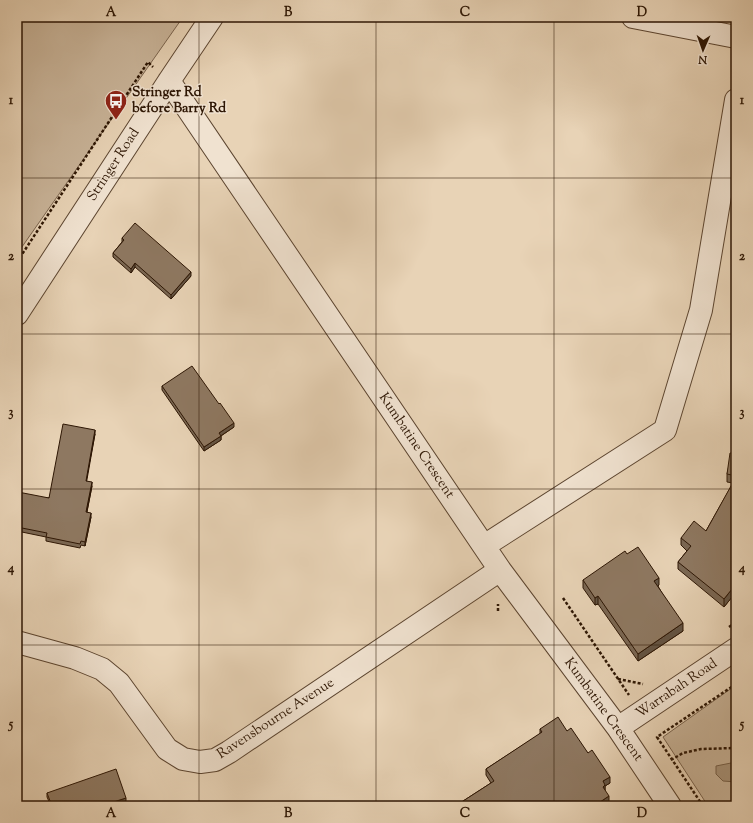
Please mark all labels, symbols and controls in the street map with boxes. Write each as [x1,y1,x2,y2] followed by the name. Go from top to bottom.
[106,4,117,22] text: A
[284,4,293,22] text: B
[460,4,470,22] text: C
[637,4,647,22] text: D
[683,30,723,70] north arrow
[698,51,708,67] text: N
[131,83,226,119] place label: Stringer Rd before Barry Rd
[103,88,129,121] bus stop icon: Stringer Rd before Barry Rd
[9,92,14,110] text: 1
[740,92,745,110] text: 1
[83,124,145,205] street label: Stringer Road
[8,248,15,266] text: 2
[739,248,746,266] text: 2
[373,389,459,503] street label: Kumbatine Crescent
[8,404,14,422] text: 3
[739,404,745,422] text: 3
[7,560,15,578] text: 4
[738,560,746,578] text: 4
[559,654,648,766] street label: Kumbatine Crescent
[632,654,722,724] street label: Warrabah Road
[213,673,339,765] street label: Ravensbourne Avenue
[8,716,14,734] text: 5
[739,716,745,734] text: 5
[106,805,117,823] text: A
[284,805,293,823] text: B
[460,805,470,823] text: C
[637,805,647,823] text: D

